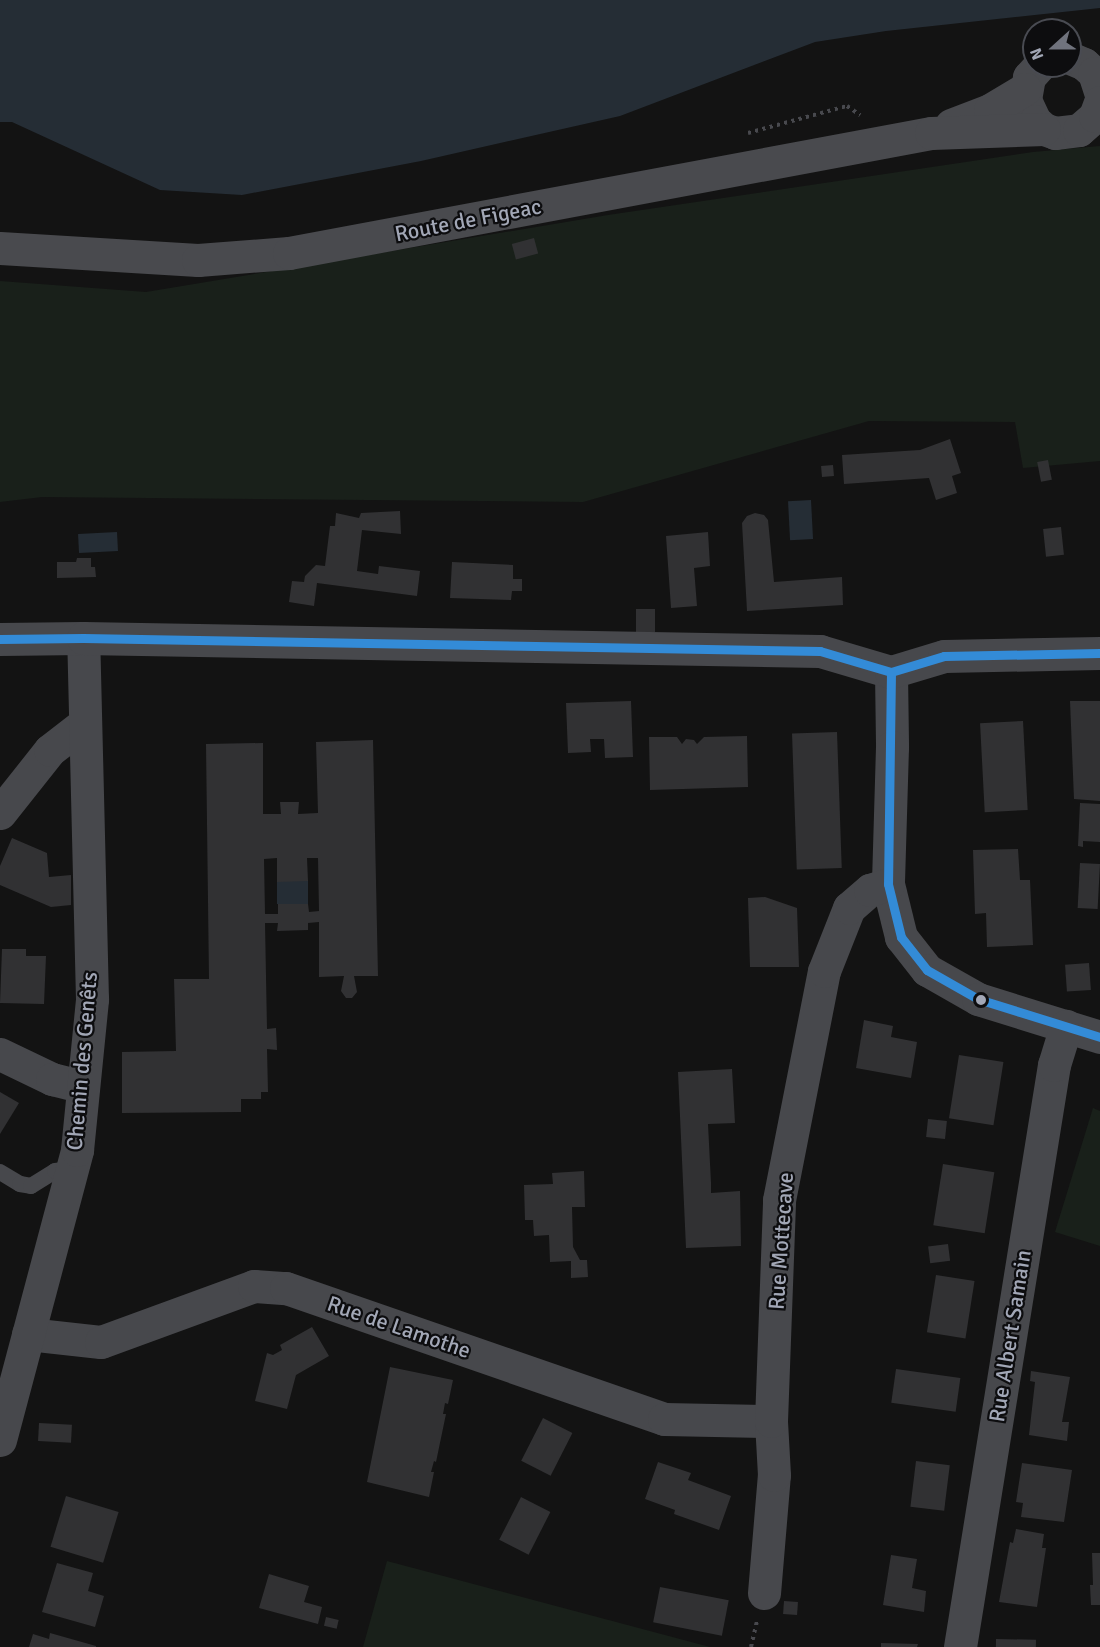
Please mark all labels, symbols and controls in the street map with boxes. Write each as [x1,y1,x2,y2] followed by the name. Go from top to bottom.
[1022,18,1082,78] north arrow
[1026,45,1048,63] text: N
[392,193,544,247] street label: Route de Figeac
[61,971,103,1151] street label: Chemin des Genêts
[975,994,987,1006] unlabelled marker
[763,1171,799,1311] street label: Rue Mottecave
[983,1248,1037,1424] street label: Rue Albert Samain
[324,1290,474,1364] street label: Rue de Lamothe

